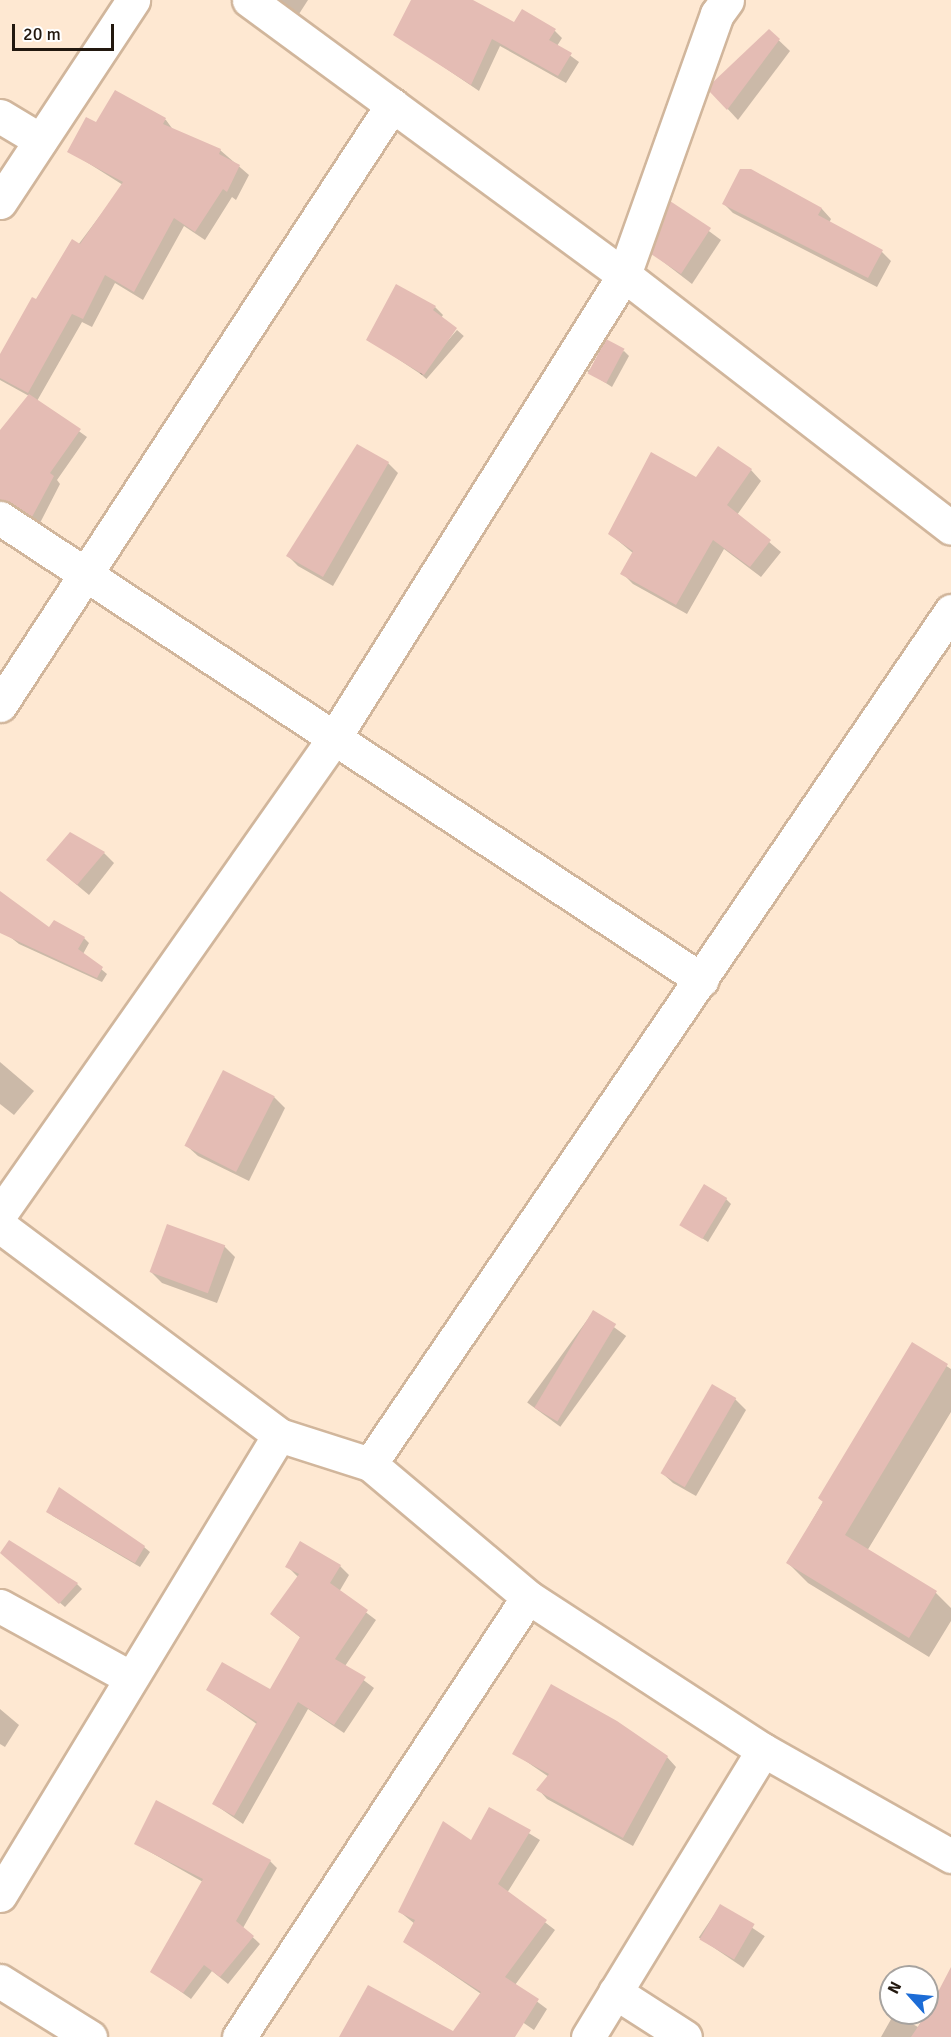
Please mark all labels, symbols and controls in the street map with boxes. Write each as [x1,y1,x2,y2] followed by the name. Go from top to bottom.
[15,12,117,50] scale bar
[23,23,61,45] text: 20 m
[879,1965,939,2025] north arrow
[883,1978,906,1997] text: N

